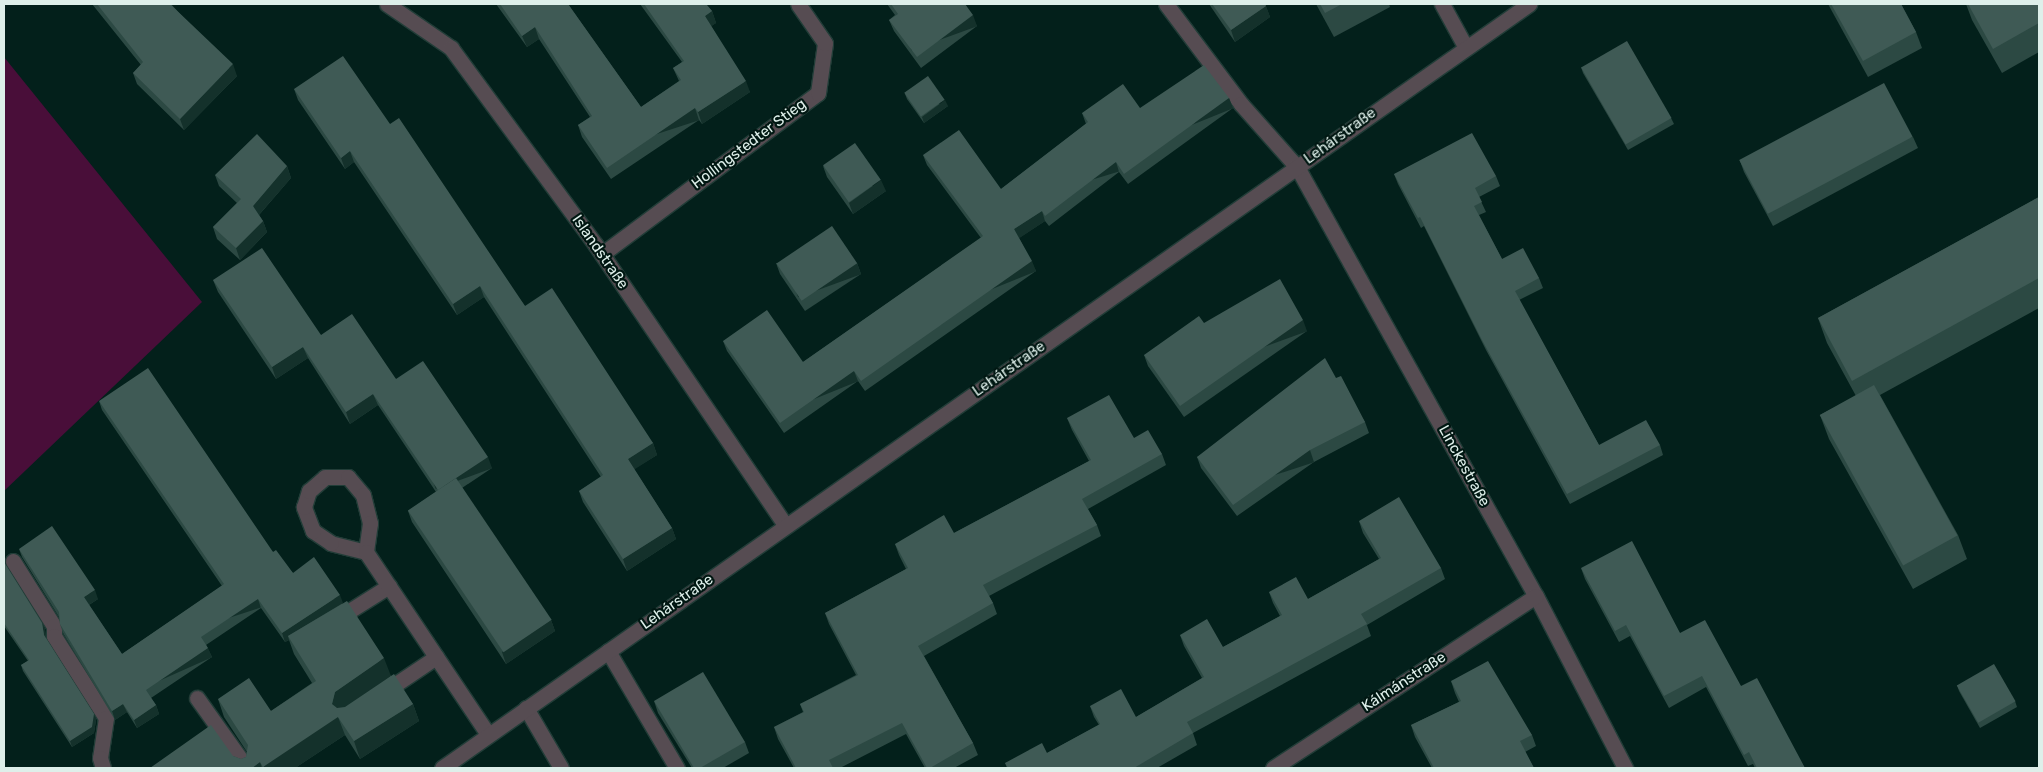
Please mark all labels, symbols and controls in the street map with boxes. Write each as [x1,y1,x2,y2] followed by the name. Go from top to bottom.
[688,95,810,193] street label: Hollingstedter Stieg
[1301,104,1379,168] street label: Lehárstraße
[568,211,632,293] street label: Islandstraße
[969,337,1049,401] street label: Lehárstraße
[1434,422,1494,510] street label: Linckestraße
[637,570,717,634] street label: Lehárstraße
[1359,648,1449,716] street label: Kálmánstraße

